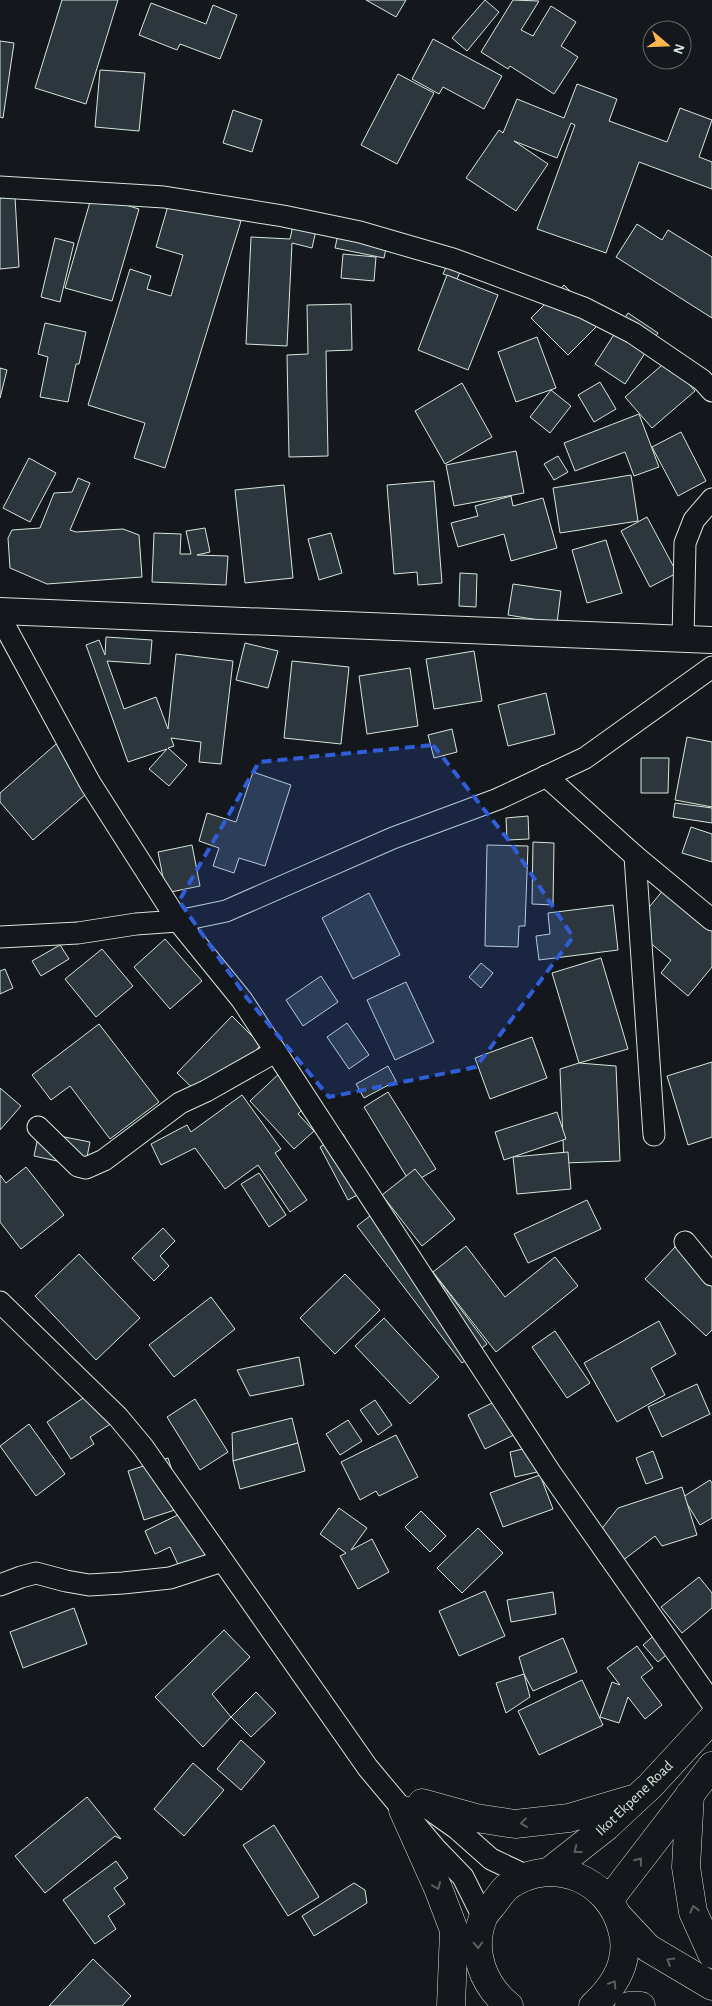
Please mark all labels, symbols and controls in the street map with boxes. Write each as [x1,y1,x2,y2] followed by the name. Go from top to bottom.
[642,20,692,70] north arrow
[670,42,687,56] text: N
[593,1758,676,1839] street label: Ikot Ekpene Road
[519,1817,527,1828] one-way arrow
[573,1844,583,1853] one-way arrow
[633,1858,641,1867] one-way arrow
[431,1881,442,1890] one-way arrow
[689,1906,699,1914] one-way arrow
[473,1941,484,1949] one-way arrow
[667,1957,676,1967] one-way arrow
[607,1980,616,1990] one-way arrow

